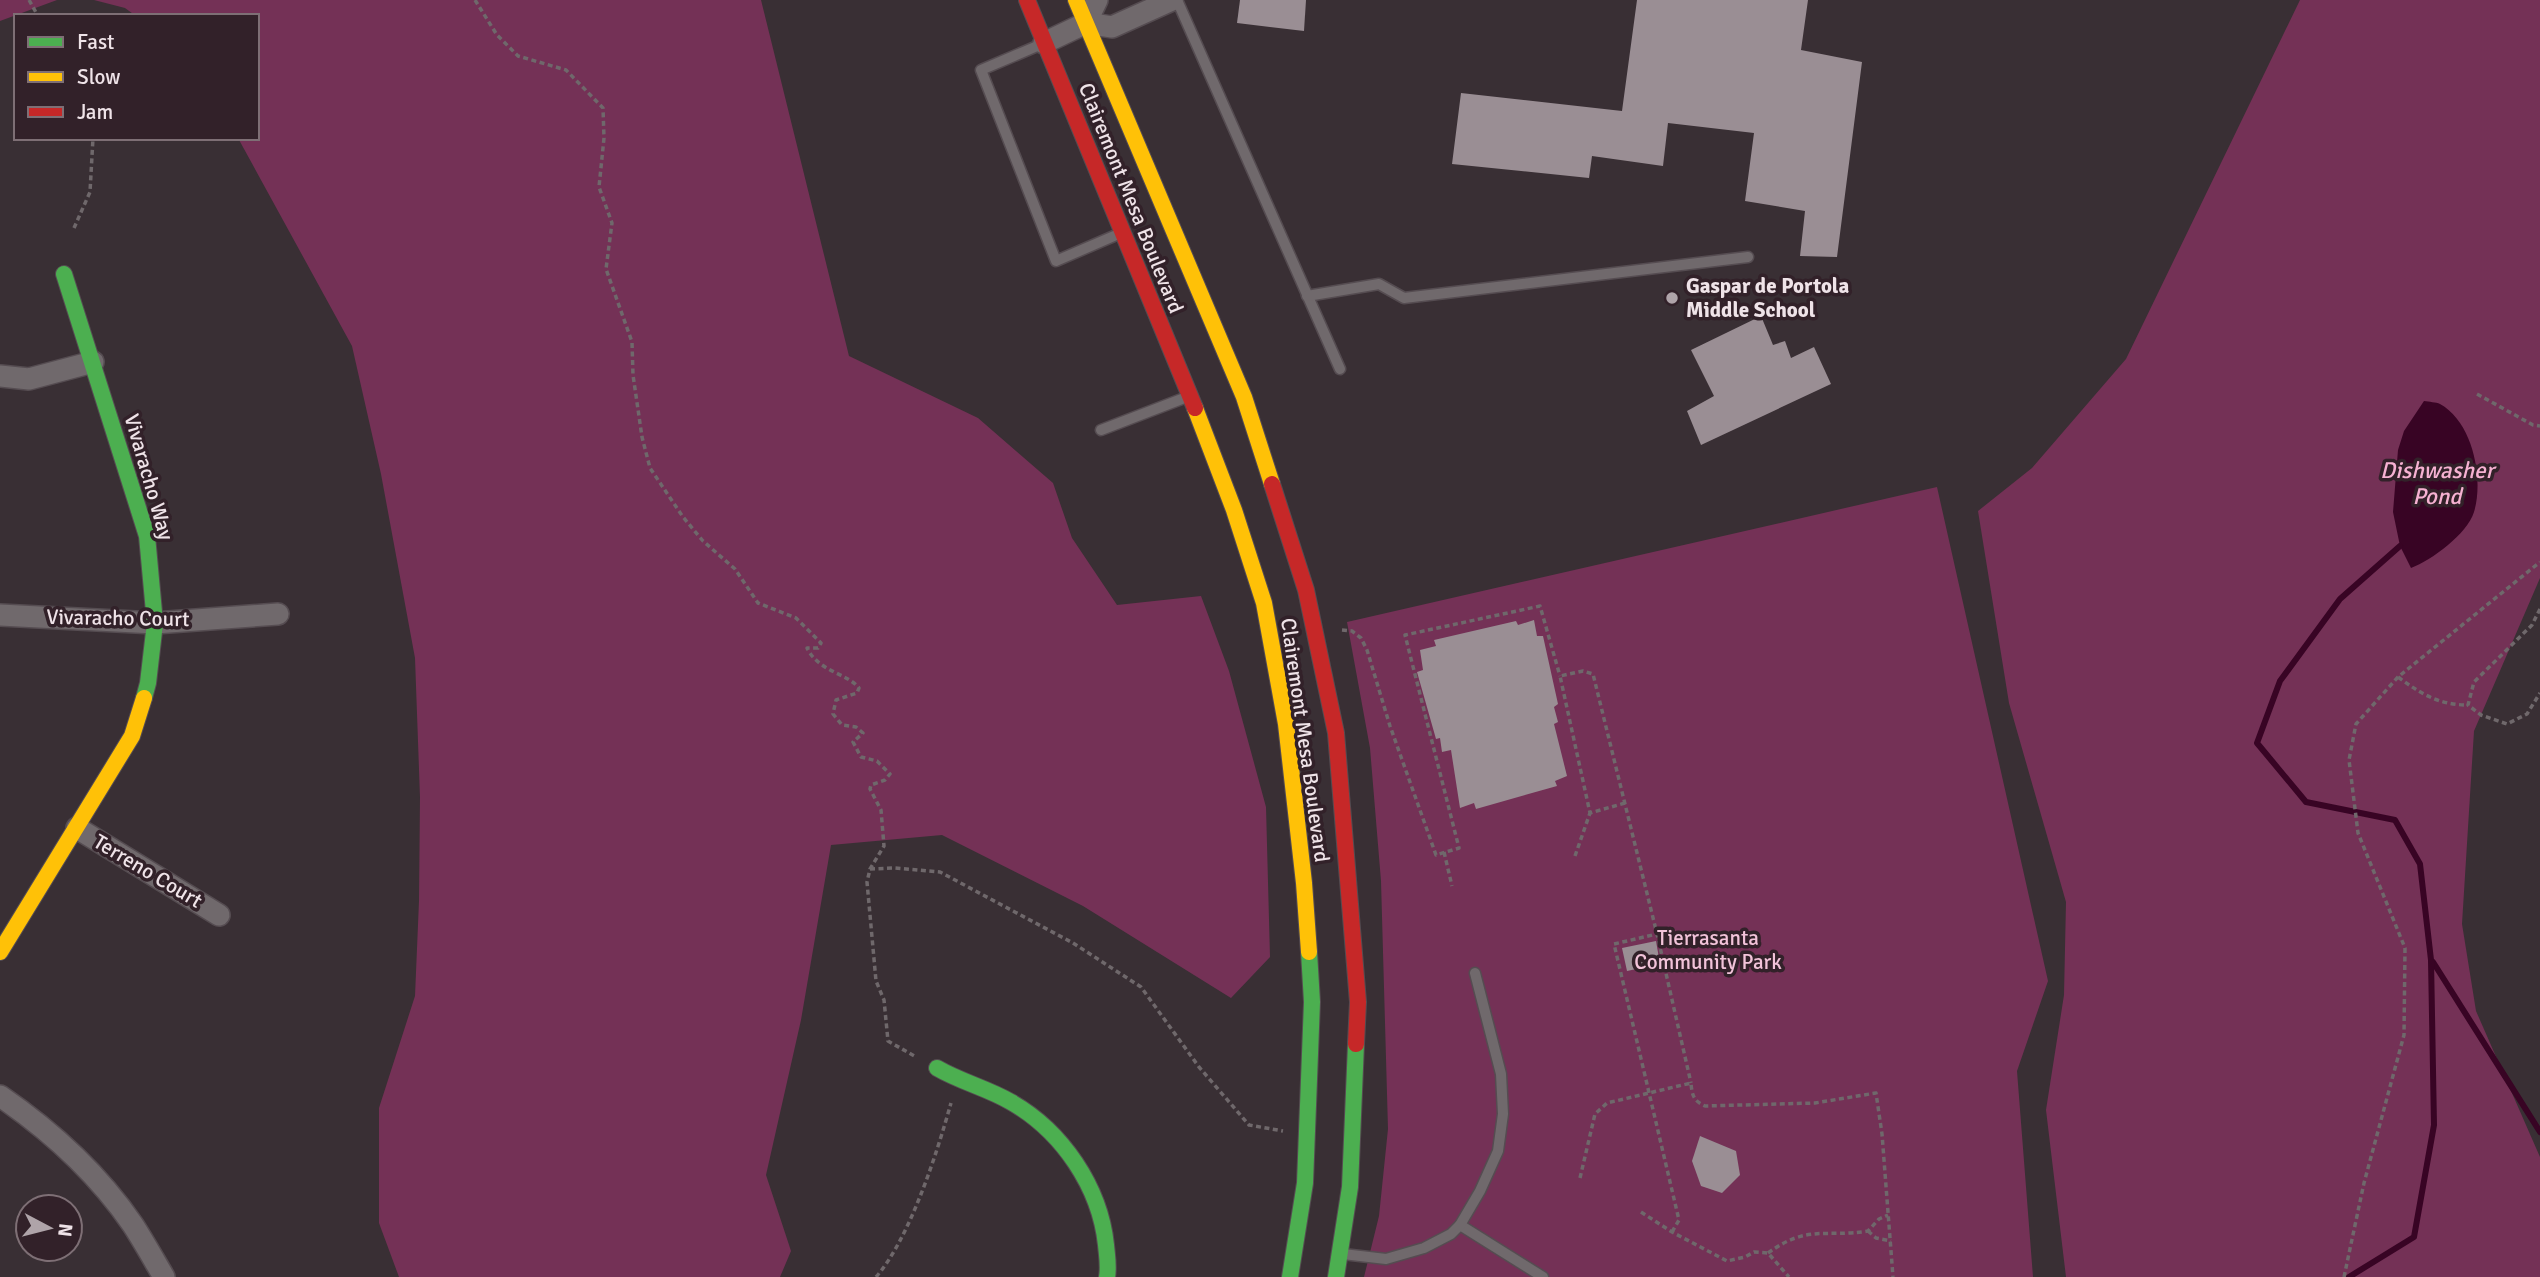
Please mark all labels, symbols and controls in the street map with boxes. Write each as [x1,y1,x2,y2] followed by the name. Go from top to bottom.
[14,14,259,140] legend
[77,29,114,55] text: Fast
[77,64,121,90] text: Slow
[1073,79,1189,317] street label: Clairemont Mesa Boulevard
[77,99,113,125] text: Jam
[1686,273,1849,323] place label: Gaspar de Portola Middle School
[1664,290,1680,306] marker: Gaspar de Portola Middle School
[119,411,179,543] street label: Vivaracho Way
[2380,456,2498,511] water label: Dishwasher Pond
[46,604,190,632] street label: Vivaracho Court
[1275,616,1335,864] street label: Clairemont Mesa Boulevard
[89,828,207,914] street label: Terreno Court
[1634,925,1782,975] park label: Tierrasanta Community Park
[14,1193,84,1263] north arrow
[52,1222,78,1238] text: N

